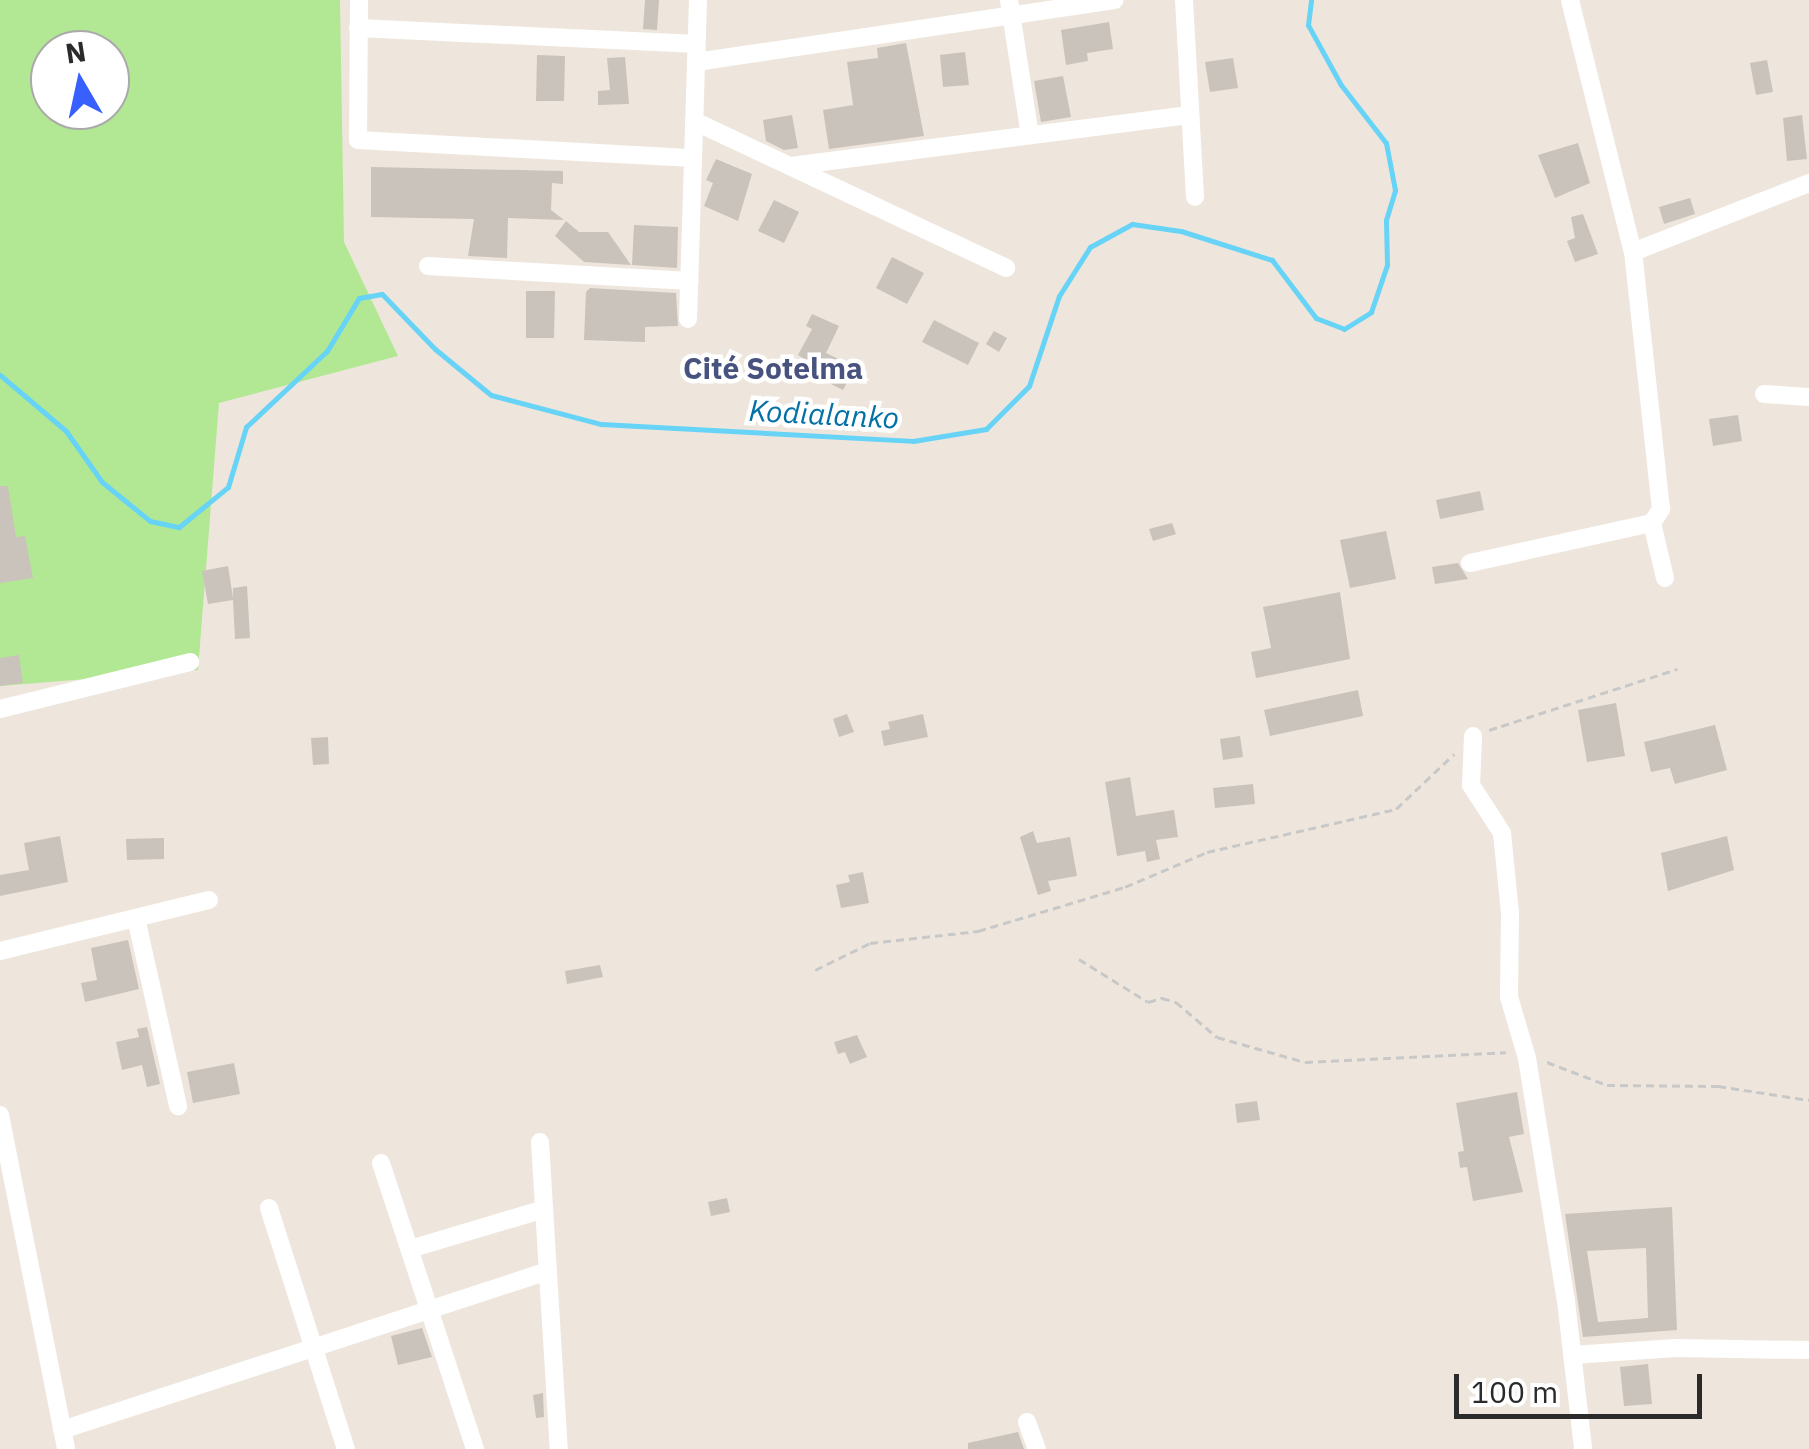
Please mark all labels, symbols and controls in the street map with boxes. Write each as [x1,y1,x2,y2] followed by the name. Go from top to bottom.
[30,30,130,130] north arrow
[63,32,88,72] text: N
[683,350,863,386] district label: Cité Sotelma
[748,392,900,436] water label: Kodialanko
[1459,1354,1706,1416] scale bar
[1471,1372,1558,1411] text: 100 m

